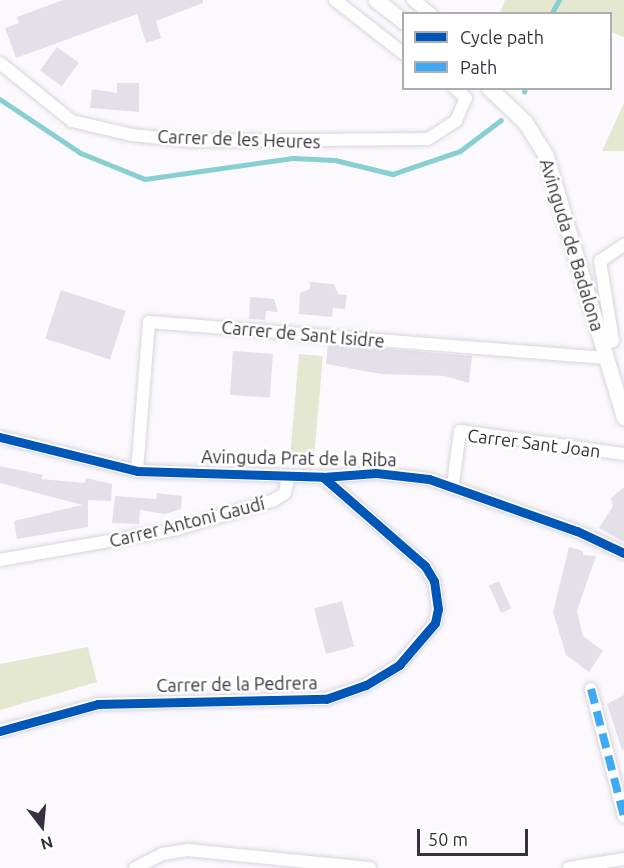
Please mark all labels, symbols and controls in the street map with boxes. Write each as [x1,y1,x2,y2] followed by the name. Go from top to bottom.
[402,12,612,90] legend
[460,27,544,47] text: Cycle path
[460,57,497,77] text: Path
[157,125,321,153] street label: Carrer de les Heures
[535,156,609,334] street label: Avinguda de Badalona
[221,316,385,352] street label: Carrer de Sant Isidre
[466,424,602,462] street label: Carrer Sant Joan
[201,445,397,471] street label: Avinguda Prat de la Riba
[107,492,267,552] street label: Carrer Antoni Gaudí
[156,672,318,696] street label: Carrer de la Pedrera
[12,796,72,856] north arrow
[420,817,531,855] scale bar
[428,829,468,849] text: 50 m
[39,833,55,854] text: N

